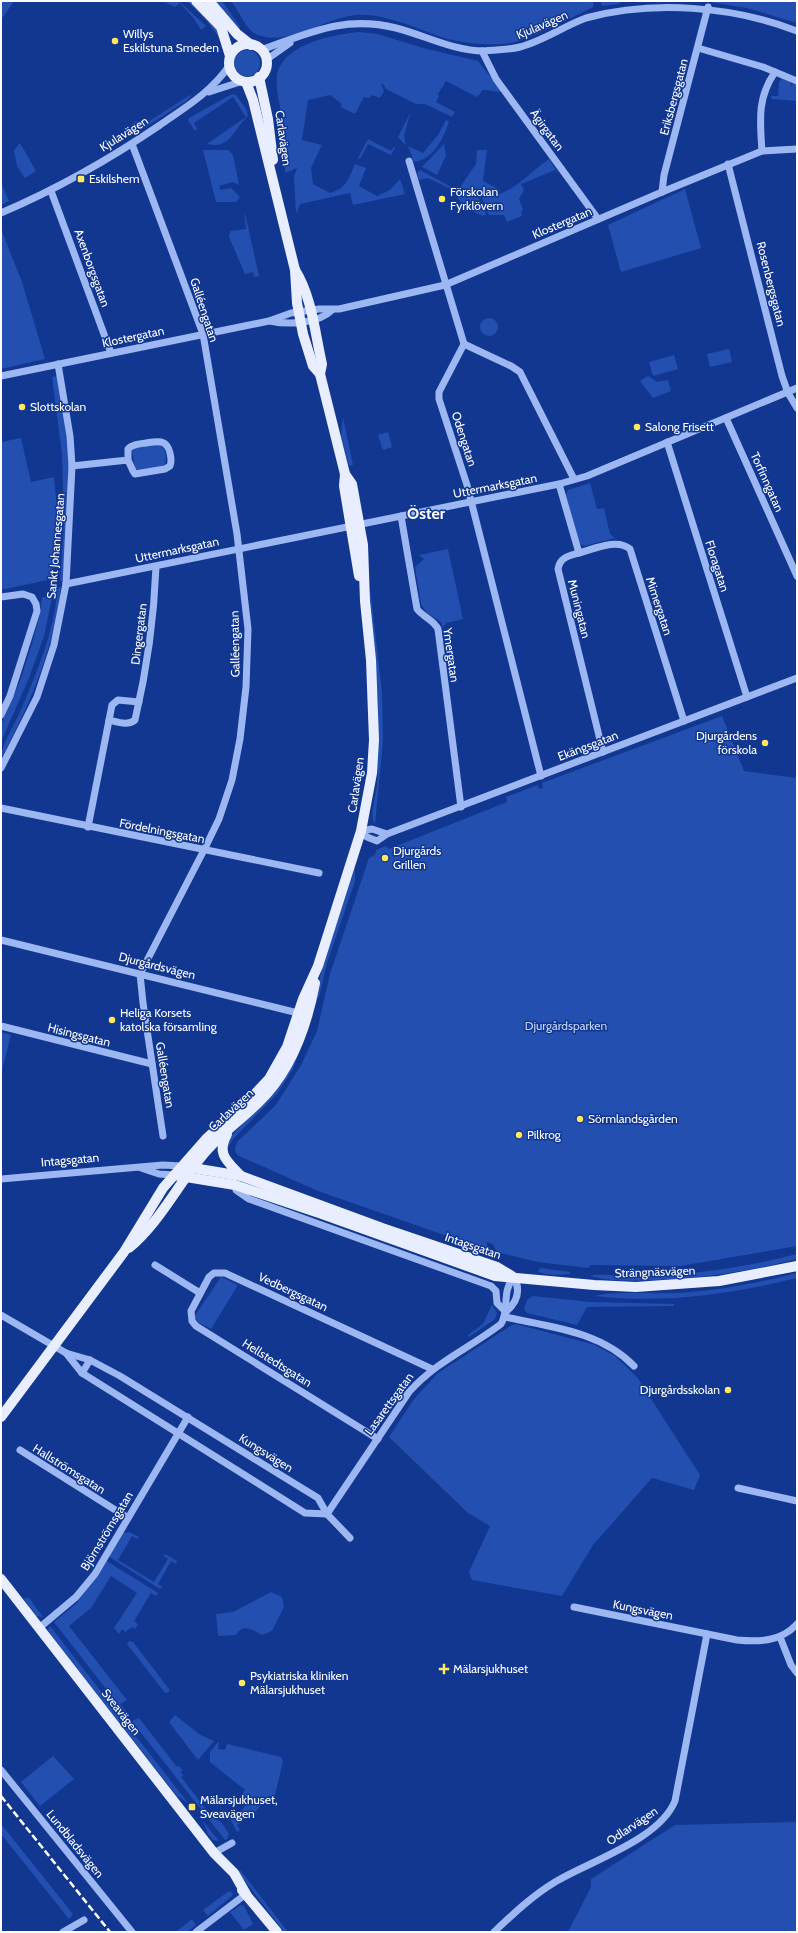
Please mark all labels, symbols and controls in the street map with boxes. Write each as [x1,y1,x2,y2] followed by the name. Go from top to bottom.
[514,7,570,42] street label: Kjulavägen
[123,26,219,55] place label: Willys Eskilstuna Smeden
[110,36,120,46] marker: Willys Eskilstuna Smeden
[656,57,691,137] street label: Eriksbergsgatan
[527,106,568,154] street label: Ägirgatan
[272,109,295,167] street label: Carlavägen
[97,113,151,154] street label: Kjulavägen
[89,171,139,186] place label: Eskilshem
[76,174,86,184] marker: Eskilshem
[450,184,503,213] place label: Förskolan Fyrklövern
[437,194,447,204] marker: Förskolan Fyrklövern
[530,203,594,242] street label: Klostergatan
[71,227,114,309] street label: Axenborgsgatan
[754,240,789,328] street label: Rosenbergsgatan
[187,276,222,344] street label: Galléengatan
[100,323,166,350] street label: Klostergatan
[30,399,87,414] place label: Slottskolan
[17,402,27,412] marker: Slottskolan
[449,410,480,468] street label: Odengatan
[645,419,714,434] place label: Salong Frisett
[632,422,642,432] marker: Salong Frisett
[748,450,787,514] street label: Torfinngatan
[452,470,538,501] street label: Uttermarksgatan
[43,492,68,599] street label: Sankt Johannesgatan
[407,504,446,523] district label: Öster
[134,533,220,566] street label: Uttermarksgatan
[702,538,733,594] street label: Floragatan
[643,575,676,637] street label: Mimergatan
[565,578,594,640] street label: Muningatan
[127,602,150,666] street label: Dingergatan
[226,610,243,677] street label: Galléengatan
[440,626,463,683] street label: Ymergatan
[555,727,620,764] street label: Ekängsgatan
[696,728,757,757] place label: Djurgårdens förskola
[760,738,770,748] marker: Djurgårdens förskola
[344,756,367,814] street label: Carlavägen
[118,815,206,846] street label: Fördelningsgatan
[393,843,441,872] place label: Djurgårds Grillen
[380,853,390,863] marker: Djurgårds Grillen
[117,949,197,982] street label: Djurgårdsvägen
[120,1005,218,1034] place label: Heliga Korsets katolska församling
[107,1015,117,1025] marker: Heliga Korsets katolska församling
[525,1018,607,1033] park label: Djurgårdsparken
[46,1019,112,1050] street label: Hisingsgatan
[153,1041,178,1109] street label: Galléengatan
[205,1085,256,1134] street label: Carlavägen
[588,1111,678,1126] place label: Sörmlandsgården
[575,1114,585,1124] marker: Sörmlandsgården
[527,1127,562,1142] place label: Pilkrog
[514,1130,524,1140] marker: Pilkrog
[40,1149,100,1170] street label: Intagsgatan
[443,1229,504,1262] street label: Intagsgatan
[614,1263,696,1280] street label: Strängnäsvägen
[256,1269,331,1314] street label: Vedbergsgatan
[240,1335,315,1390] street label: Hellstedtsgatan
[361,1369,416,1438] street label: Lasarettsgatan
[640,1382,720,1397] place label: Djurgårdsskolan
[723,1385,733,1395] marker: Djurgårdsskolan
[236,1430,296,1475] street label: Kungsvägen
[30,1440,109,1497] street label: Hallströmsgatan
[77,1488,136,1573] street label: Björnströmsgatan
[612,1596,675,1623] street label: Kungsvägen
[453,1661,528,1676] place label: Mälarsjukhuset
[438,1663,450,1675] marker: Mälarsjukhuset
[250,1668,349,1697] place label: Psykiatriska kliniken Mälarsjukhuset
[237,1678,247,1688] marker: Psykiatriska kliniken Mälarsjukhuset
[99,1686,144,1738] street label: Sveavägen
[200,1792,278,1821] place label: Mälarsjukhuset, Sveavägen
[187,1802,197,1812] marker: Mälarsjukhuset, Sveavägen
[603,1803,660,1848] street label: Odlarvägen
[43,1807,107,1881] street label: Lundbladsvägen

